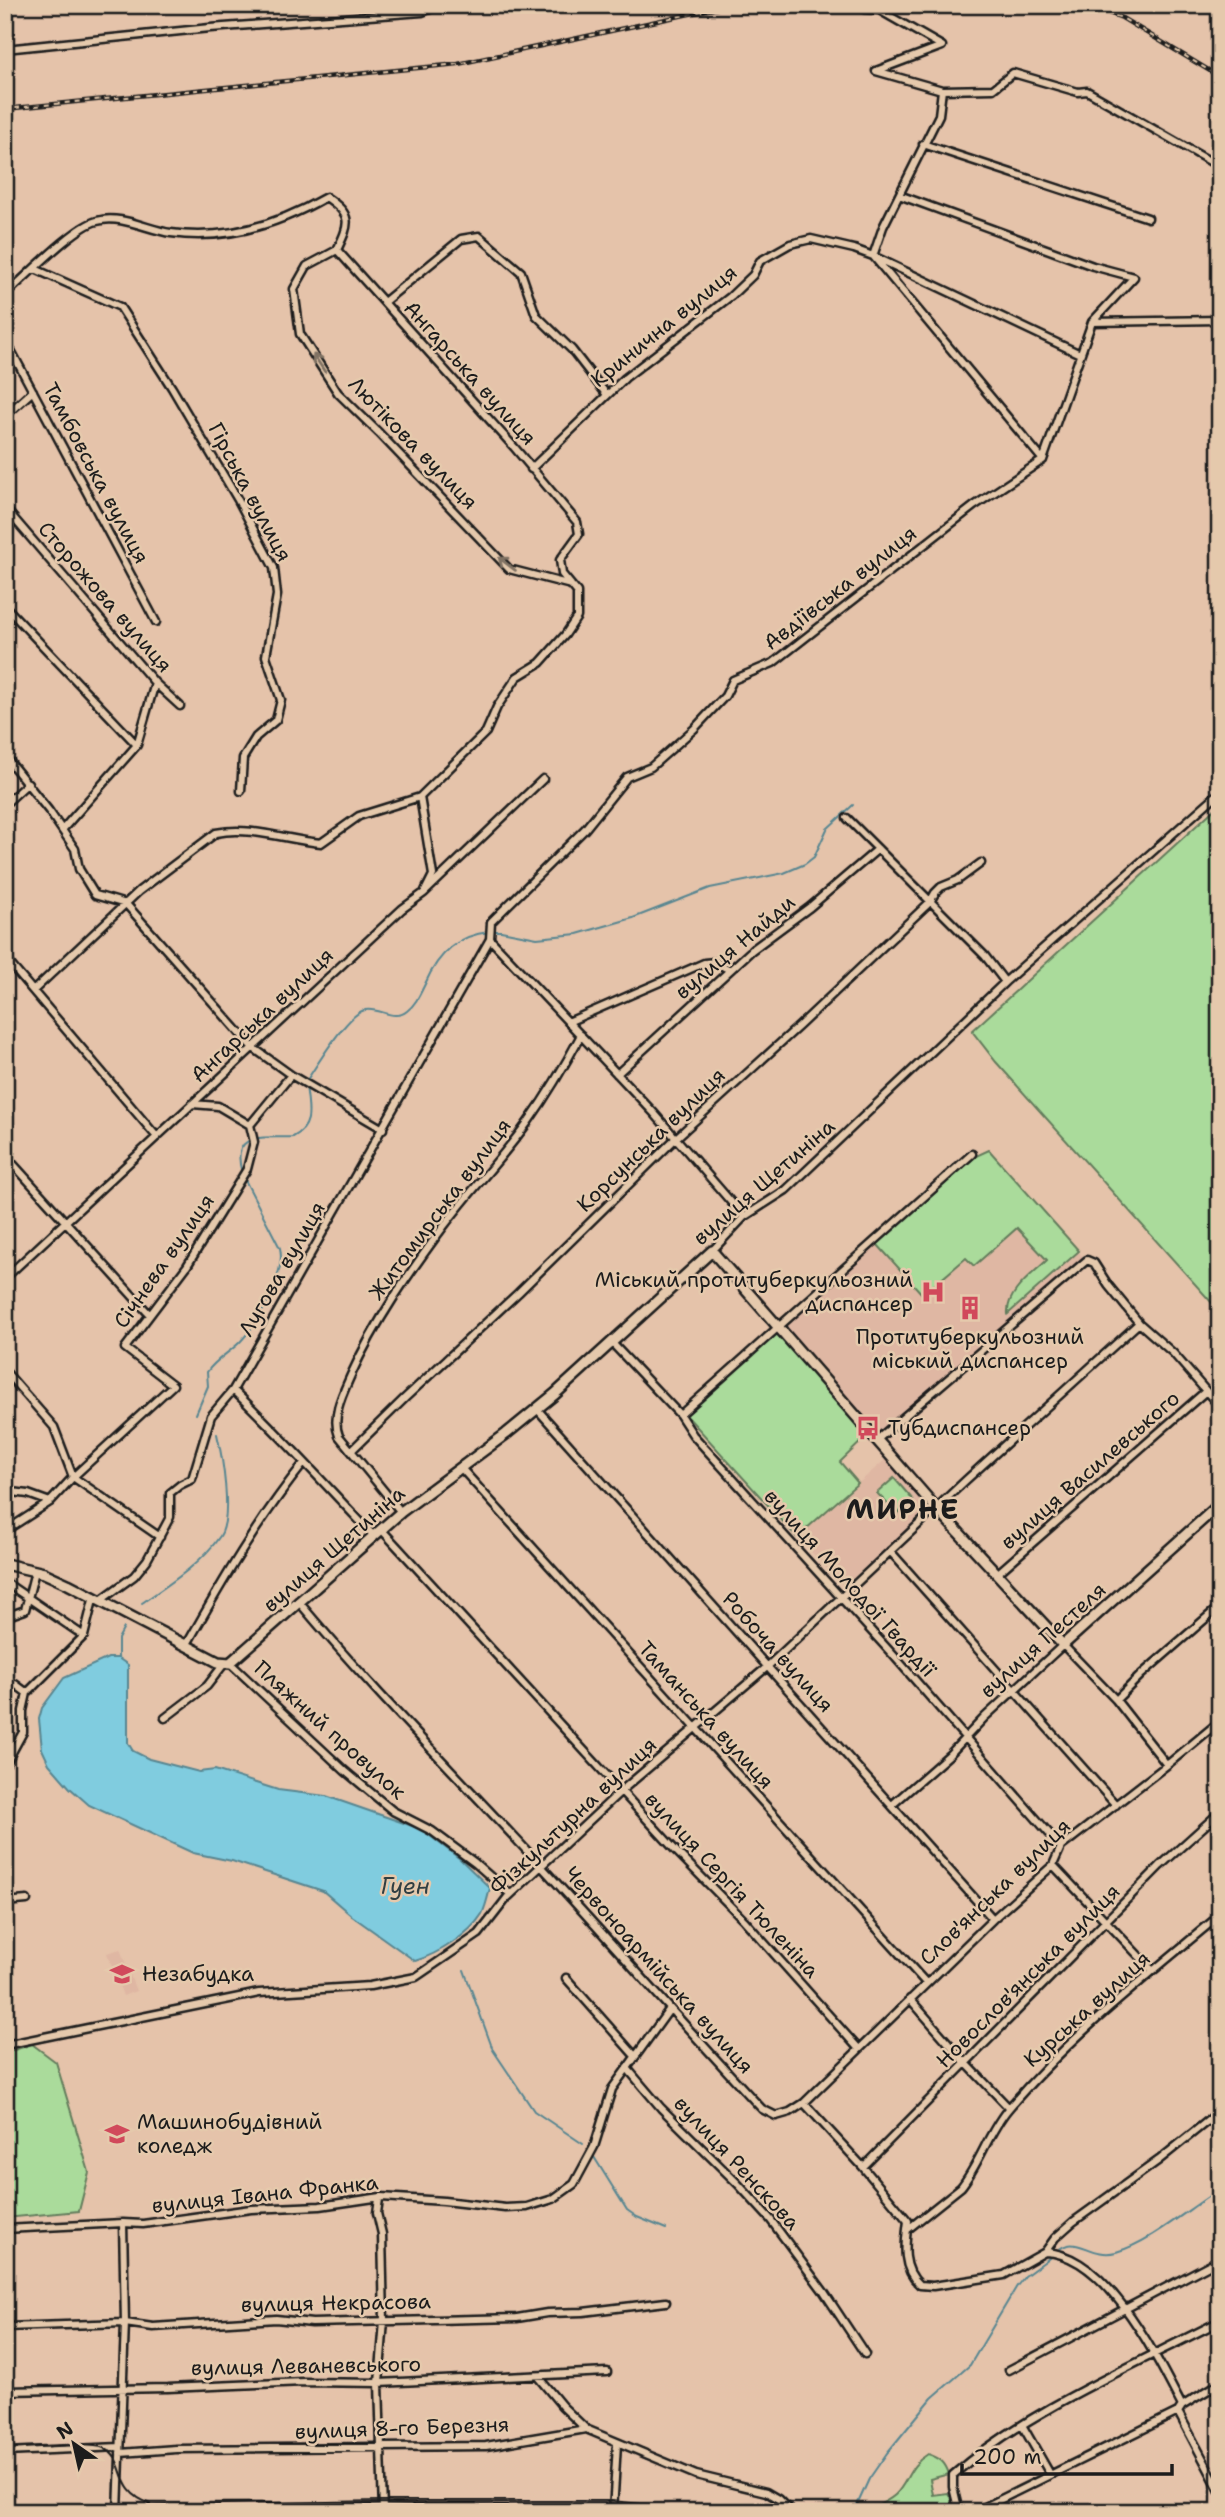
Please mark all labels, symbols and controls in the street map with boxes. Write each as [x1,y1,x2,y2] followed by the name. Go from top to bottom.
[585,258,743,394] street label: Кринична вулиця
[398,295,542,451] street label: Ангарська вулиця
[311,354,325,374] one-way arrow
[342,370,484,516] street label: Лютікова вулиця
[36,378,156,568] street label: Тамбовська вулиця
[202,418,298,566] street label: Гірська вулиця
[32,516,178,678] street label: Сторожова вулиця
[758,519,922,657] street label: Авдіївська вулиця
[498,557,517,572] one-way arrow
[669,888,801,1006] street label: вулиця Найди
[185,941,339,1089] street label: Ангарська вулиця
[571,1062,731,1218] street label: Корсунська вулиця
[362,1113,518,1305] street label: Житомирська вулиця
[687,1113,841,1251] street label: вулиця Щетиніна
[107,1188,221,1334] street label: Січнева вулиця
[232,1197,332,1341] street label: Лугова вулиця
[595,1266,913,1318] place label: Міський протитуберкульозний диспансер
[919,1278,947,1306] hospital icon: Міський протитуберкульозний диспансер
[956,1294,984,1322] building icon: Протитуберкульозний міський диспансер
[856,1323,1084,1375] place label: Протитуберкульозний міський диспансер
[994,1384,1186,1556] street label: вулиця Василевського
[854,1414,882,1442] bus stop icon: Тубдиспансер
[888,1414,1031,1442] place label: Тубдиспансер
[257,1480,411,1618] street label: вулиця Щетиніна
[758,1483,943,1684] street label: вулиця Молодої Гвардії
[846,1490,960,1528] district label: МИРНЕ
[974,1576,1112,1704] street label: вулиця Пестеля
[716,1585,840,1719] street label: Робоча вулиця
[632,1635,780,1795] street label: Таманська вулиця
[248,1654,412,1806] street label: Пляжний провулок
[483,1731,663,1901] street label: Фізкультурна вулиця
[638,1786,826,1984] street label: вулиця Сергія Тюленіна
[913,1812,1077,1972] street label: Слов'янська вулиця
[558,1860,760,2080] street label: Червоноармійська вулиця
[381,1871,429,1901] water label: Гуен
[930,1878,1126,2074] street label: Новослов'янська вулиця
[1018,1945,1156,2073] street label: Курська вулиця
[108,1960,136,1988] school or university icon: Незабудка
[142,1960,254,1988] place label: Незабудка
[668,2090,806,2236] street label: вулиця Ренскова
[137,2108,323,2160] place label: Машинобудівний коледж
[103,2120,131,2148] school or university icon: Машинобудівний коледж
[150,2168,380,2220] street label: вулиця Івана Франка
[241,2287,431,2319] street label: вулиця Некрасова
[191,2350,421,2382] street label: вулиця Леваневського
[38,2408,108,2478] north arrow
[294,2410,510,2446] street label: вулиця 8-го Березня
[52,2416,78,2445] text: N
[962,2433,1172,2477] scale bar
[973,2443,1042,2471] text: 200 m

